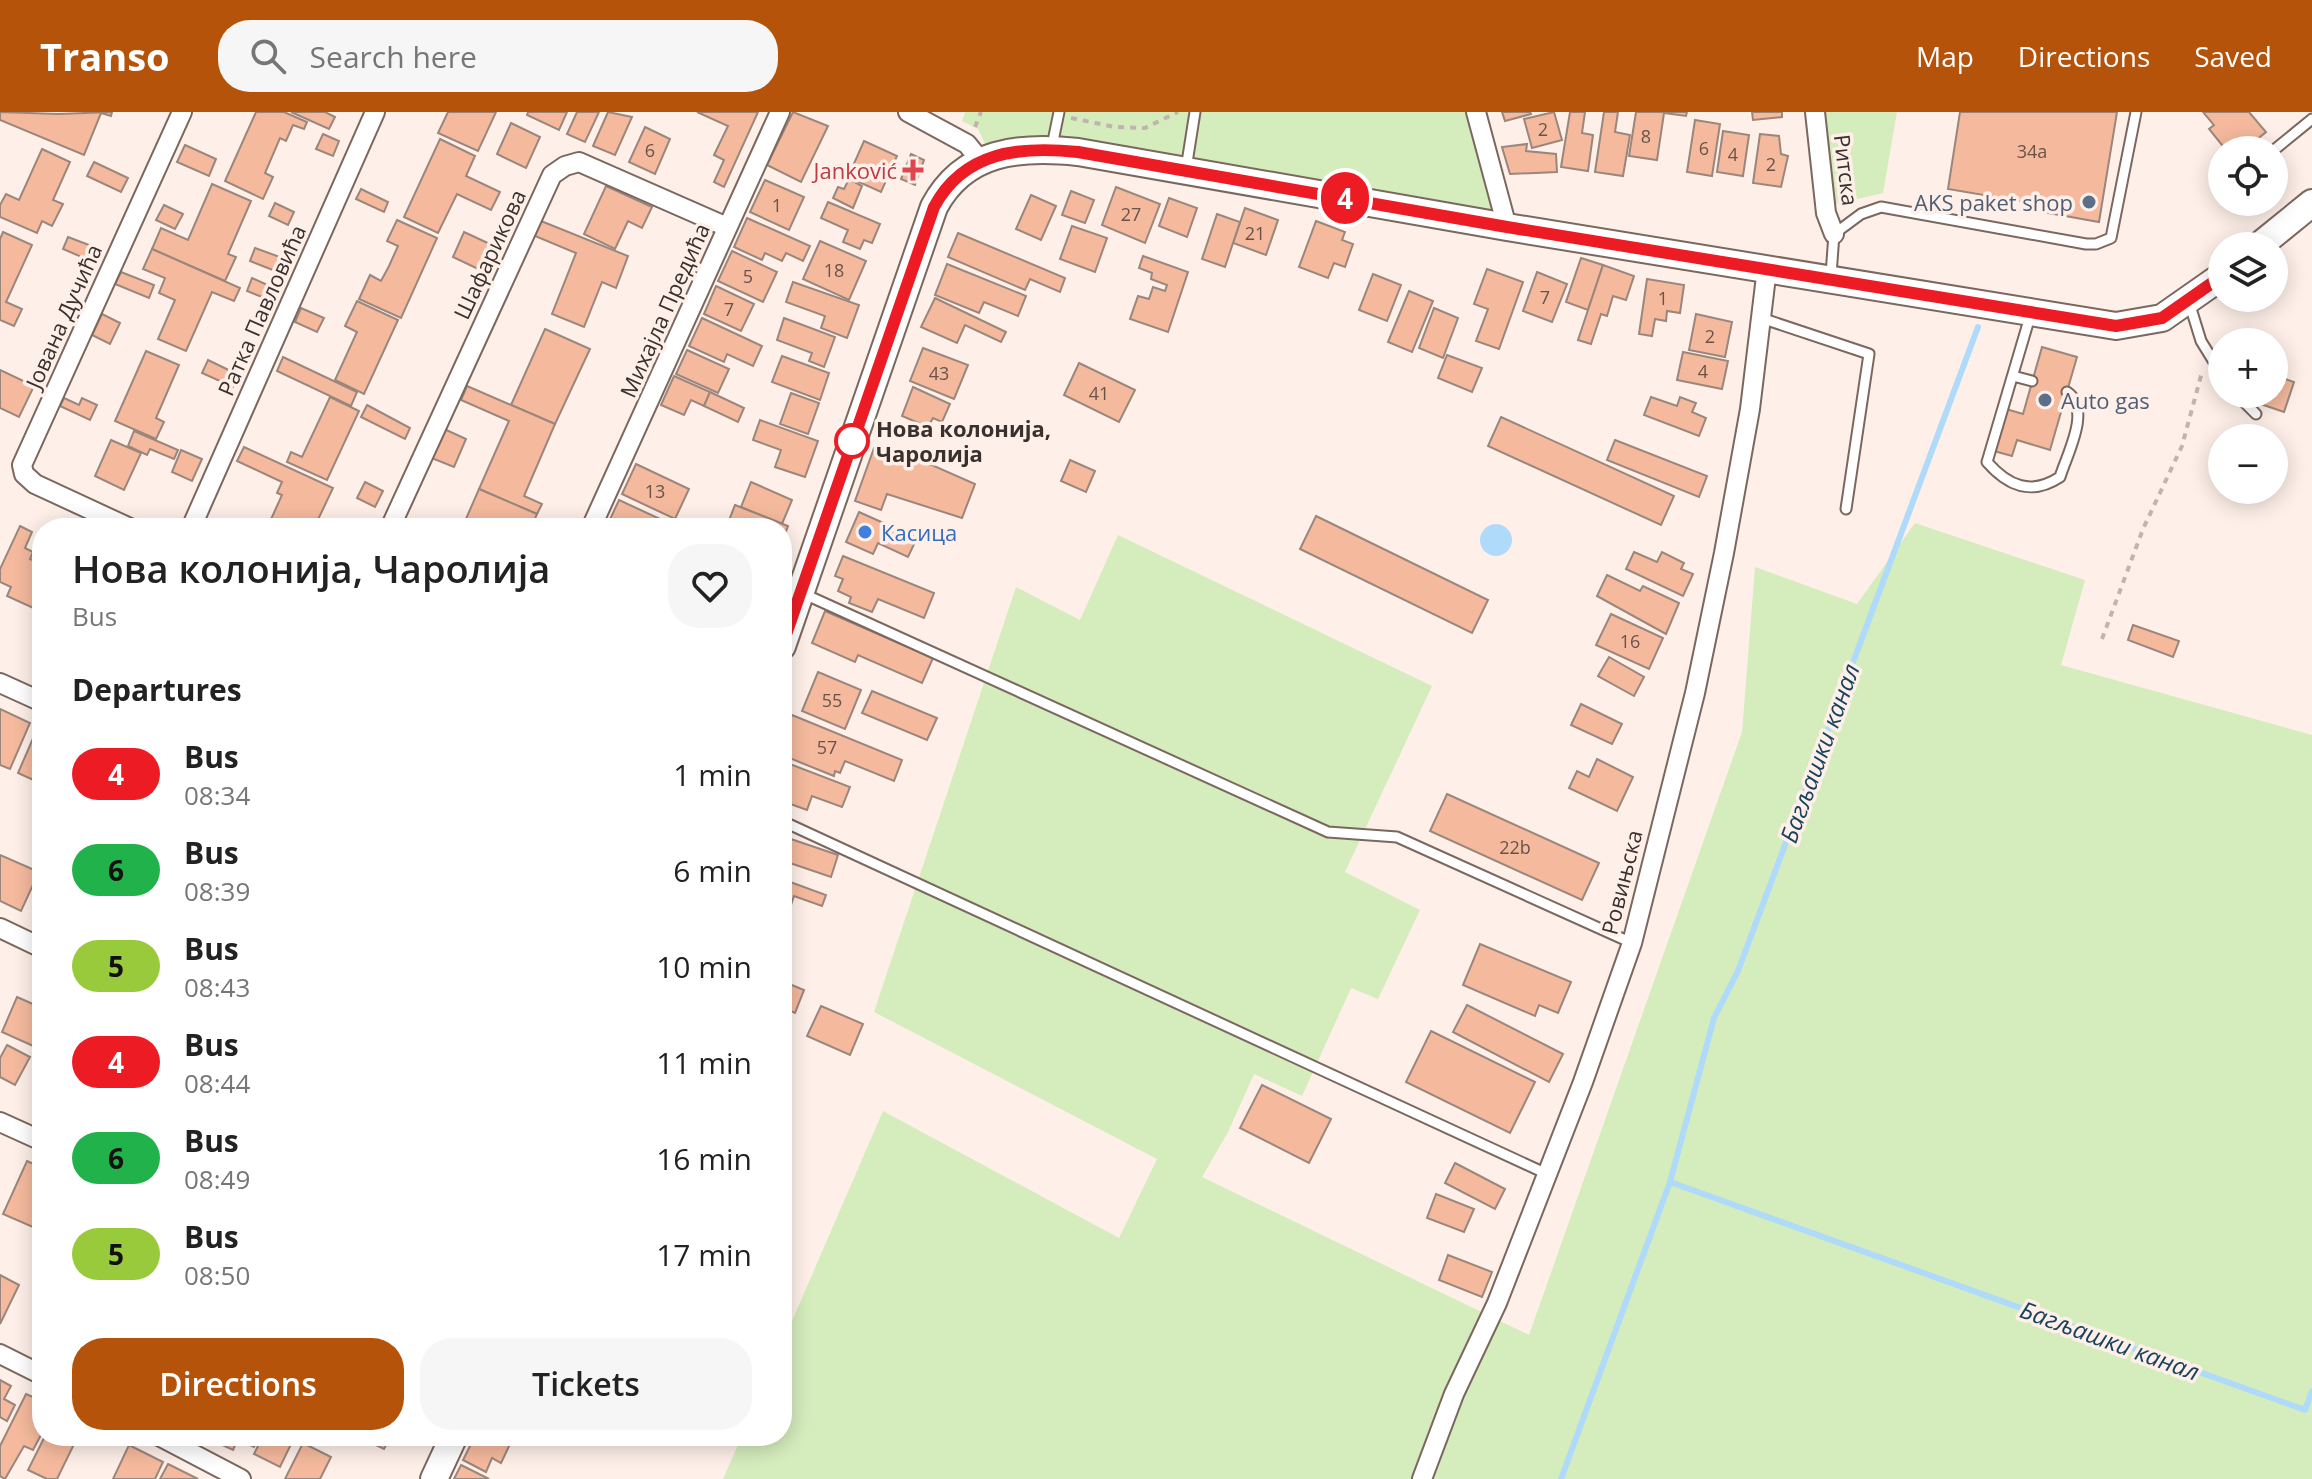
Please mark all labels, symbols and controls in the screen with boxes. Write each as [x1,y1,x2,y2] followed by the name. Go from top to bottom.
[218,20,778,92] search box
[40,30,170,82] text: Transo
[246,34,290,78] icon: search
[310,36,477,77] text: Search here
[1916,37,1974,75] text: Map
[2018,37,2150,75] text: Directions
[2194,37,2272,75] text: Saved
[1538,117,1548,141] house number: 2
[1641,124,1651,148] house number: 8
[1828,133,1866,207] street label: Ритска
[1699,136,1709,160] house number: 6
[2208,136,2288,504] map controls
[2208,136,2288,216] button: locate
[645,138,655,162] house number: 6
[2017,139,2047,163] house number: 34a
[1728,142,1738,166] house number: 4
[1766,152,1776,176] house number: 2
[812,155,897,185] place label: Janković
[904,161,922,179] marker: Janković
[1319,172,1371,224] line badge: 4
[1337,179,1353,217] text: 4
[446,184,532,324] street label: Шафарикова
[1914,187,2073,217] place label: AKS paket shop
[772,193,782,217] house number: 1
[2080,193,2098,211] marker: AKS paket shop
[1121,202,1141,226] house number: 27
[612,218,716,402] street label: Михајла Предића
[210,220,312,400] street label: Ратка Павловића
[1245,221,1265,245] house number: 21
[2208,232,2288,312] button: layers
[17,239,108,395] street label: Јована Дучића
[824,258,844,282] house number: 18
[743,264,753,288] house number: 5
[1540,285,1550,309] house number: 7
[1658,286,1668,310] house number: 1
[724,297,734,321] house number: 7
[1705,324,1715,348] house number: 2
[2208,328,2288,408] button: +
[1698,359,1708,383] house number: 4
[929,361,949,385] house number: 43
[1089,381,1109,405] house number: 41
[2061,385,2150,415] place label: Auto gas
[2036,391,2054,409] marker: Auto gas
[876,413,1051,468] place label: Нова колонија, Чаролија
[835,424,869,458] marker: Нова колонија, Чаролија
[2208,424,2288,504] button: −
[645,479,665,503] house number: 13
[881,517,957,547] place label: Касица
[856,523,874,541] marker: Касица
[72,542,550,594] text: Нова колонија, Чаролија
[668,544,752,628] button: heart
[72,598,117,634] text: Bus
[1620,629,1640,653] house number: 16
[1771,659,1867,847] water label: Багљашки канал
[72,669,242,710] text: Departures
[822,688,842,712] house number: 55
[817,735,837,759] house number: 57
[184,736,239,777] text: Bus
[673,754,752,795] text: 1 min
[108,755,124,793] text: 4
[184,777,250,813] text: 08:34
[1594,827,1648,937] street label: Ровињска
[184,832,239,873] text: Bus
[1499,835,1531,859] house number: 22b
[673,850,752,891] text: 6 min
[108,851,124,889] text: 6
[184,873,250,909] text: 08:39
[184,928,239,969] text: Bus
[656,946,752,987] text: 10 min
[108,947,124,985] text: 5
[184,969,250,1005] text: 08:43
[184,1024,239,1065] text: Bus
[656,1042,752,1083] text: 11 min
[108,1043,124,1081] text: 4
[184,1065,250,1101] text: 08:44
[184,1120,239,1161] text: Bus
[656,1138,752,1179] text: 16 min
[108,1139,124,1177] text: 6
[184,1161,250,1197] text: 08:49
[184,1216,239,1257] text: Bus
[656,1234,752,1275] text: 17 min
[108,1235,124,1273] text: 5
[184,1257,250,1293] text: 08:50
[2016,1292,2204,1388] water label: Багљашки канал
[72,1338,404,1430] button: Directions
[420,1338,752,1430] button: Tickets

